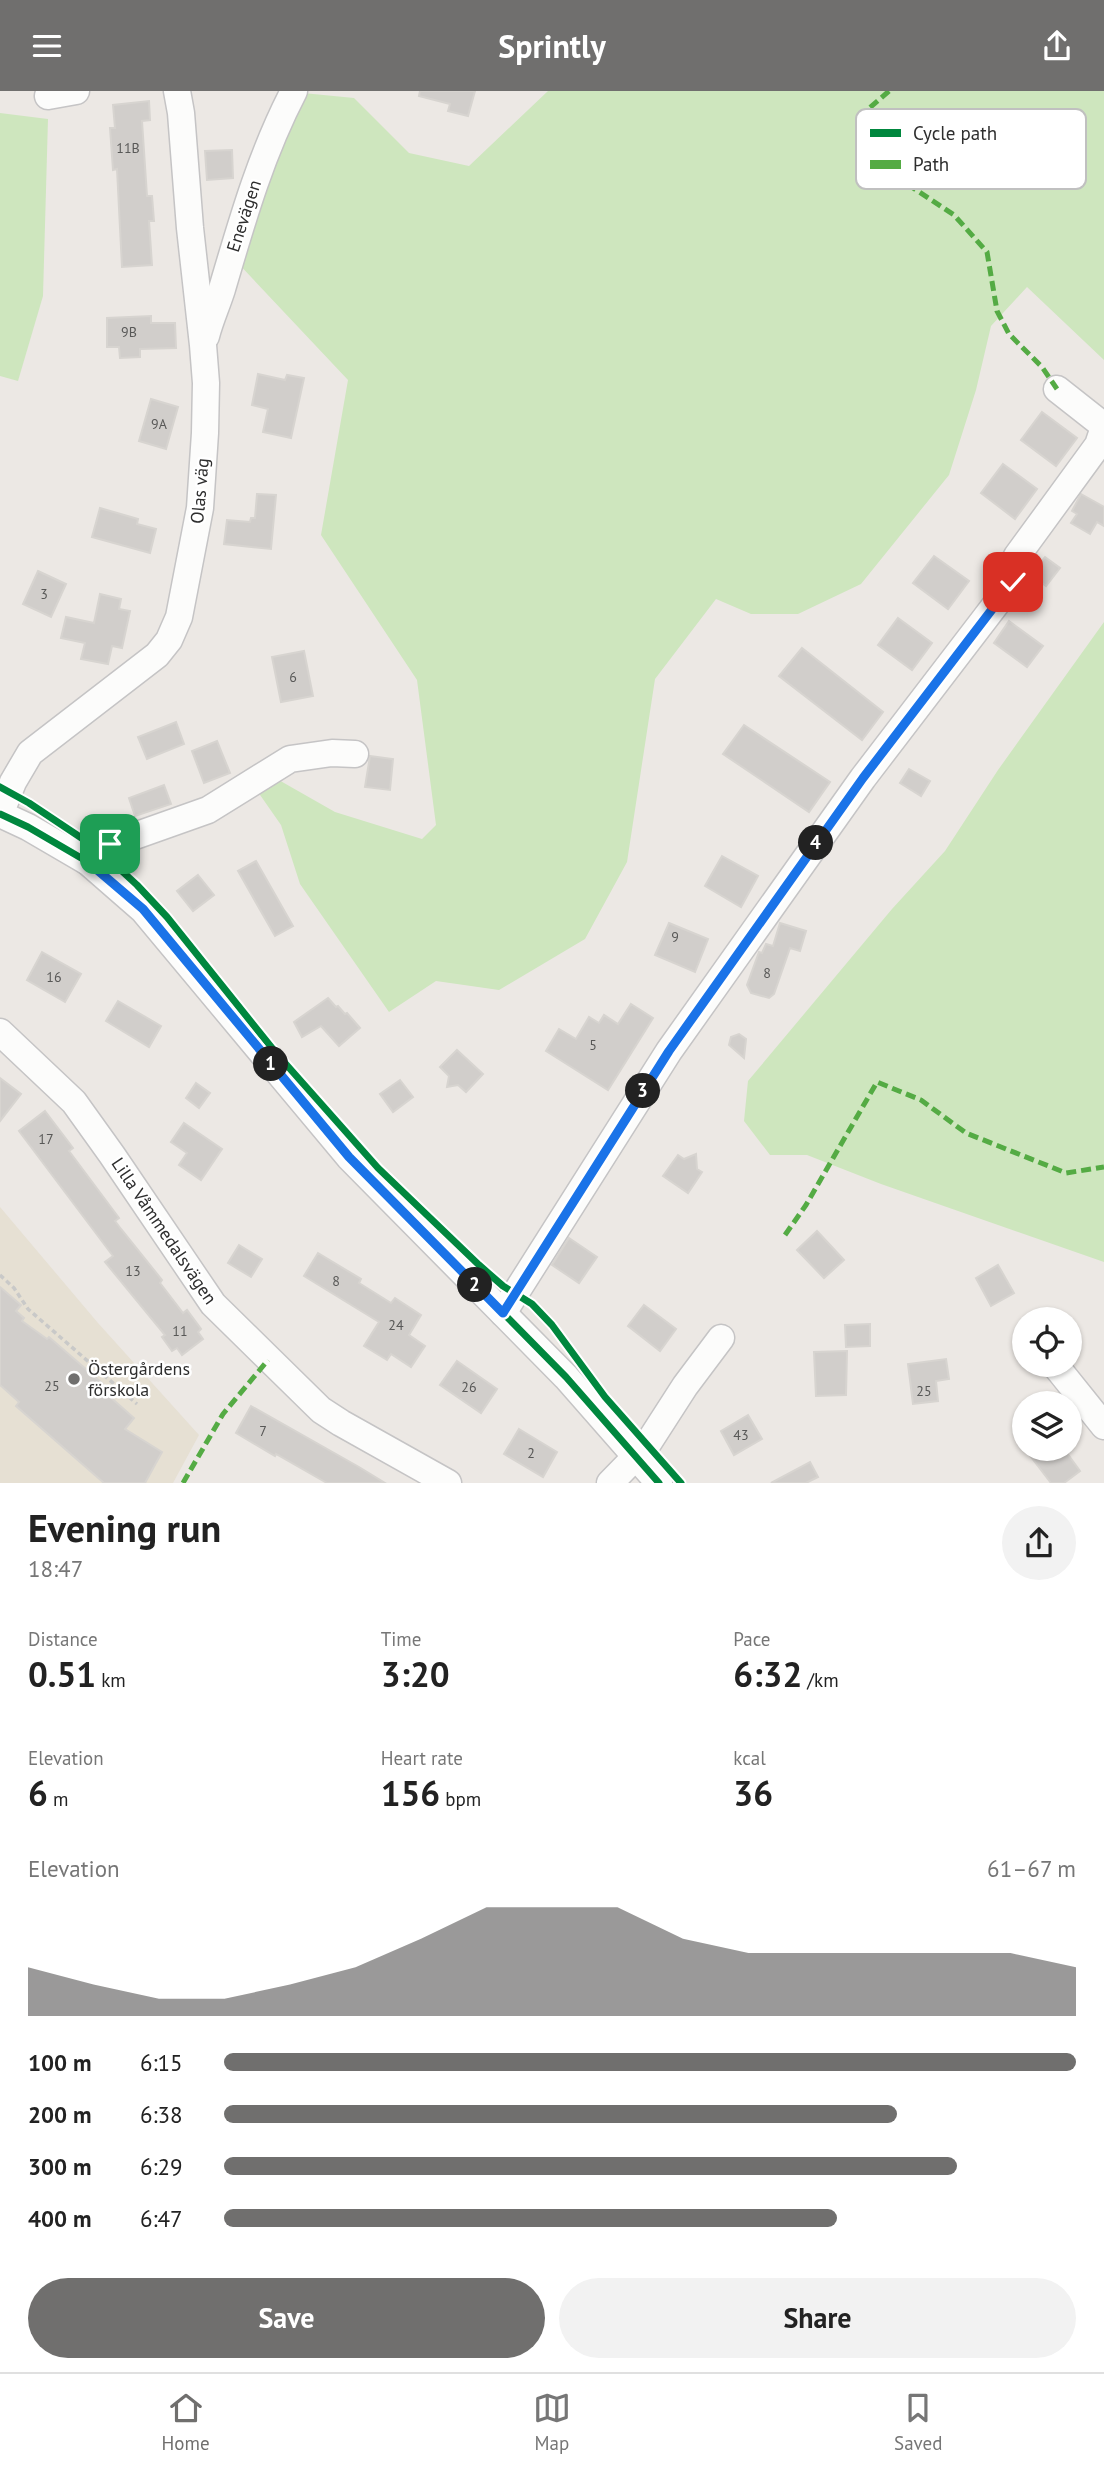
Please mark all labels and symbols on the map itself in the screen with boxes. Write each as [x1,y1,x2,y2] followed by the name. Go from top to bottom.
[856,109,1086,189] legend
[913,121,997,145] text: Cycle path
[116,139,140,157] house number: 11B
[913,152,949,176] text: Path
[221,177,266,255] street label: Enevägen
[121,323,137,341] house number: 9B
[151,415,168,433] house number: 9A
[185,457,214,525] street label: Olas väg
[983,552,1043,612] pin
[40,585,48,603] house number: 3
[289,668,297,686] house number: 6
[80,814,140,874] pin
[798,825,834,861] pin: 4
[671,928,679,946] house number: 9
[763,964,771,982] house number: 8
[46,968,62,986] house number: 16
[589,1036,597,1054] house number: 5
[254,1047,288,1081] pin: 1
[626,1073,660,1109] pin: 3
[38,1130,54,1148] house number: 17
[107,1153,222,1309] street label: Lilla Våmmedalsvägen
[125,1262,141,1280] house number: 13
[458,1267,492,1303] pin: 2
[332,1272,340,1290] house number: 8
[388,1316,404,1334] house number: 24
[172,1322,188,1340] house number: 11
[88,1357,190,1401] place label: Östergårdens förskola
[66,1371,82,1387] marker: Östergårdens förskola
[44,1377,60,1395] house number: 25
[461,1378,477,1396] house number: 26
[916,1382,932,1400] house number: 25
[259,1422,267,1440] house number: 7
[733,1426,749,1444] house number: 43
[527,1444,535,1462] house number: 2

